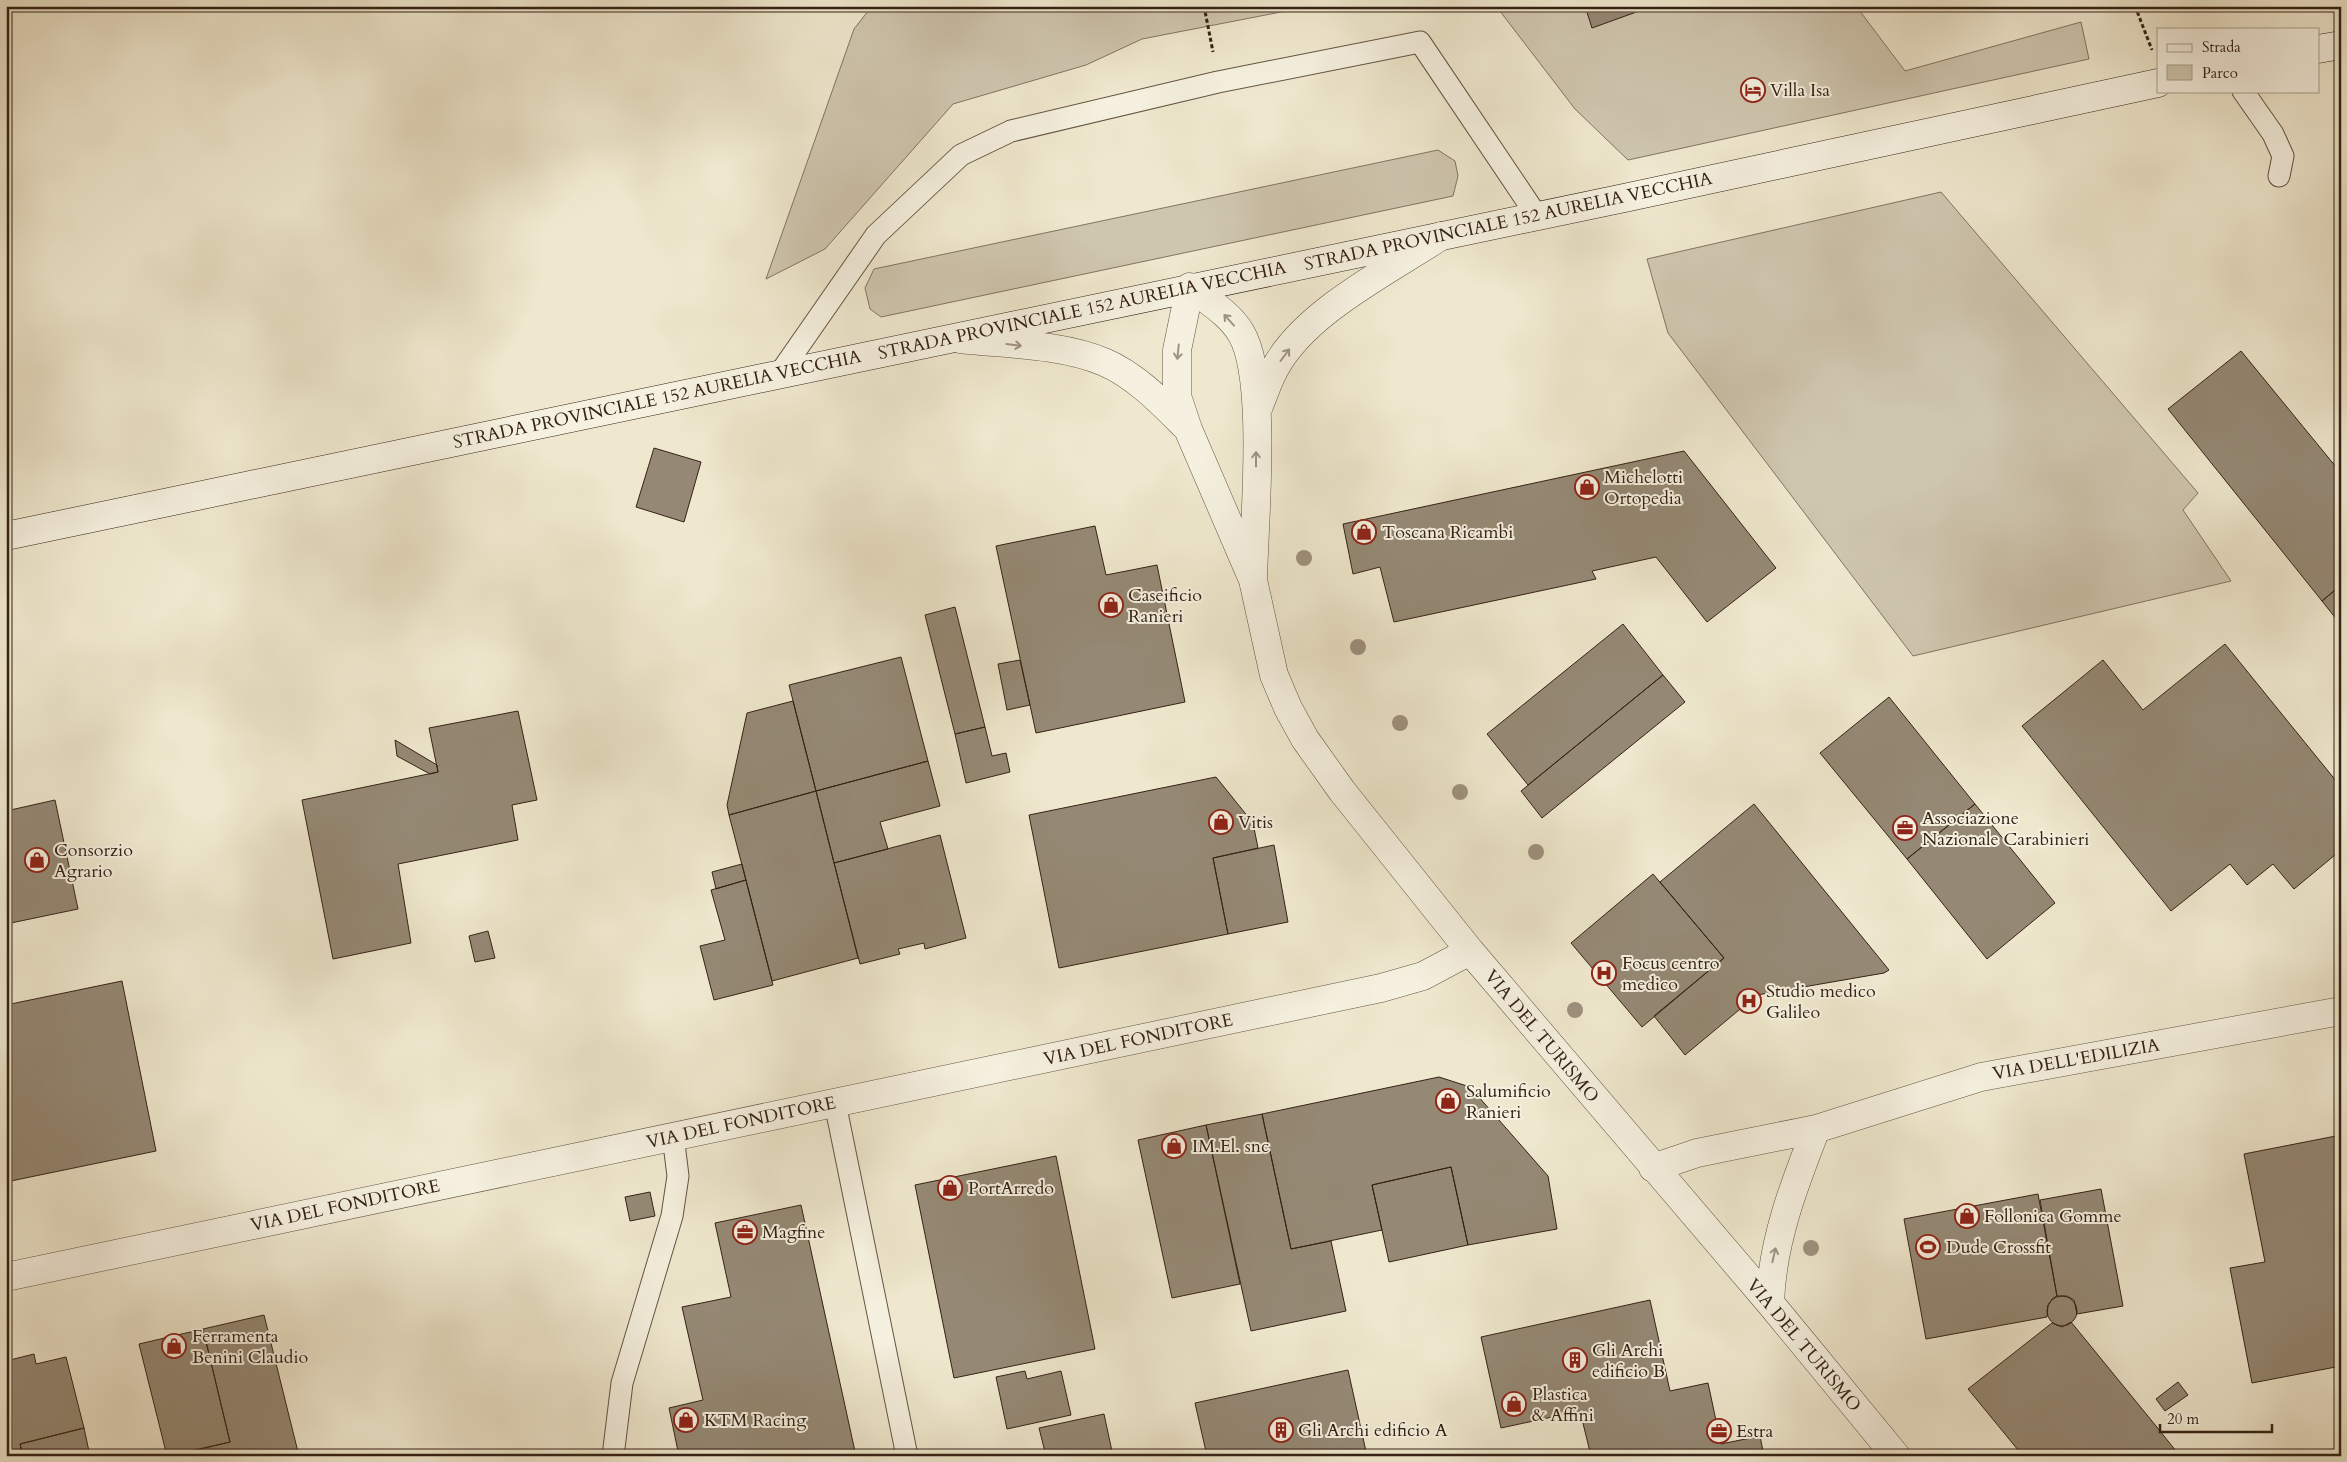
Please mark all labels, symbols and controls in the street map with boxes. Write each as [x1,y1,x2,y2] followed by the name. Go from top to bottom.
[2157,28,2320,92] legend
[2202,37,2241,57] text: Strada
[2202,63,2238,83] text: Parco
[1740,77,1766,103] hotel icon: Villa Isa
[1770,78,1830,103] place label: Villa Isa
[1302,166,1715,277] street label: STRADA PROVINCIALE 152 AURELIA VECCHIA
[876,255,1289,366] street label: STRADA PROVINCIALE 152 AURELIA VECCHIA
[1224,313,1235,326] one-way arrow
[1006,340,1022,350] one-way arrow
[451,344,864,455] street label: STRADA PROVINCIALE 152 AURELIA VECCHIA
[1173,344,1183,360] one-way arrow
[1279,349,1290,362] one-way arrow
[1251,452,1261,468] one-way arrow
[1604,465,1683,511] place label: Michelotti Ortopedia
[1574,474,1600,500] shop icon: Michelotti Ortopedia
[1351,519,1377,545] shop icon: Toscana Ricambi
[1382,520,1513,545] place label: Toscana Ricambi
[1128,583,1202,629] place label: Caseificio Ranieri
[1098,592,1124,618] shop icon: Caseificio Ranieri
[1922,806,2089,852] place label: Associazione Nazionale Carabinieri
[1208,809,1234,835] shop icon: Vitis
[1238,810,1273,835] place label: Vitis
[1892,815,1918,841] office icon: Associazione Nazionale Carabinieri
[54,838,133,884] place label: Consorzio Agrario
[24,847,50,873] shop icon: Consorzio Agrario
[1622,951,1720,997] place label: Focus centro medico
[1591,960,1617,986] hospital icon: Focus centro medico
[1479,965,1605,1108] street label: VIA DEL TURISMO
[1766,979,1876,1025] place label: Studio medico Galileo
[1736,988,1762,1014] hospital icon: Studio medico Galileo
[1041,1007,1235,1072] street label: VIA DEL FONDITORE
[1991,1032,2162,1087] street label: VIA DELL'EDILIZIA
[1466,1079,1551,1125] place label: Salumificio Ranieri
[1435,1088,1461,1114] shop icon: Salumificio Ranieri
[644,1090,838,1155] street label: VIA DEL FONDITORE
[1161,1133,1187,1159] shop icon: IM.El. snc
[1192,1134,1269,1159] place label: IM.El. snc
[248,1173,442,1238] street label: VIA DEL FONDITORE
[937,1175,963,1201] shop icon: PortArredo
[968,1176,1054,1201] place label: PortArredo
[1954,1203,1980,1229] shop icon: Follonica Gomme
[1984,1204,2122,1229] place label: Follonica Gomme
[732,1219,758,1245] office icon: Magfine
[762,1220,825,1245] place label: Magfine
[1915,1234,1941,1260] sports icon: Dude Crossfit
[1946,1235,2051,1260] place label: Dude Crossfit
[1770,1247,1779,1263] one-way arrow
[1741,1274,1867,1417] street label: VIA DEL TURISMO
[192,1324,308,1370] place label: Ferramenta Benini Claudio
[161,1333,187,1359] shop icon: Ferramenta Benini Claudio
[1592,1338,1665,1384] place label: Gli Archi edificio B
[1562,1347,1588,1373] building icon: Gli Archi edificio B
[1532,1382,1594,1428] place label: Plastica & Affini
[1501,1391,1527,1417] shop icon: Plastica & Affini
[2160,1402,2272,1434] scale bar
[673,1407,699,1433] shop icon: KTM Racing
[704,1408,807,1433] place label: KTM Racing
[2167,1409,2199,1429] text: 20 m
[1268,1417,1294,1443] building icon: Gli Archi edificio A
[1298,1418,1448,1443] place label: Gli Archi edificio A
[1706,1418,1732,1444] office icon: Estra
[1736,1419,1773,1444] place label: Estra

